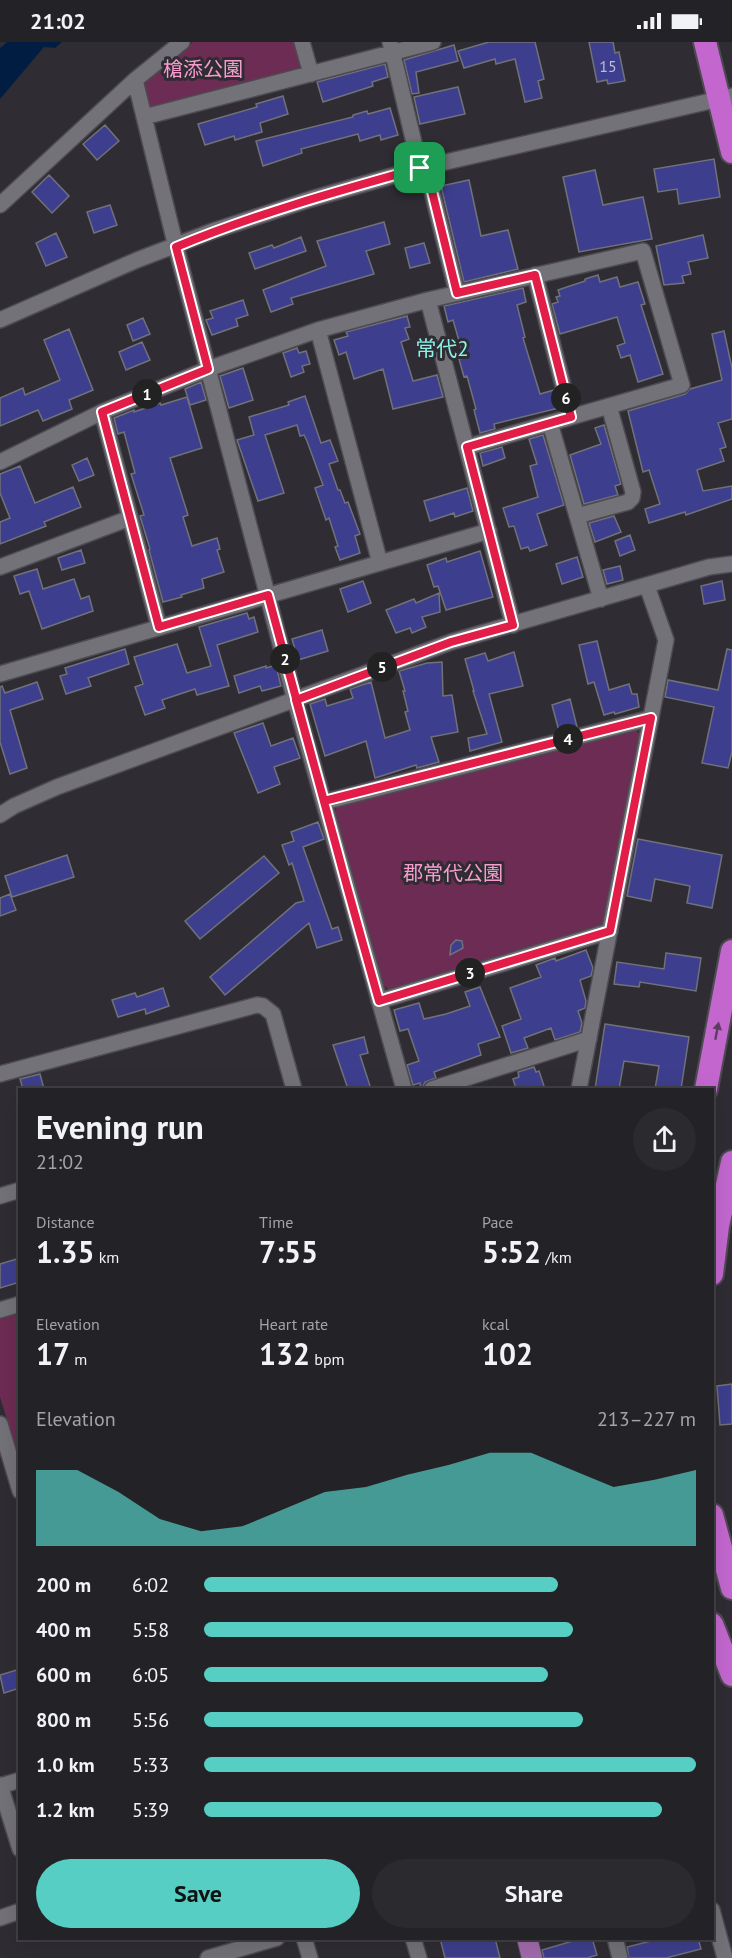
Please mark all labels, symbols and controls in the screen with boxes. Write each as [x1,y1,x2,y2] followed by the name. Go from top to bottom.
[30,7,86,35] text: 21:02
[163,56,243,82] park label: 槍添公園
[599,56,617,76] house number: 15
[394,142,445,193] pin
[403,151,436,184] icon: arrive
[415,335,469,362] district label: 常代2
[132,379,162,409] pin: 1
[551,383,581,413] pin: 6
[142,384,152,404] text: 1
[561,388,571,408] text: 6
[270,644,300,674] pin: 2
[280,649,290,669] text: 2
[367,652,397,682] pin: 5
[377,657,387,677] text: 5
[553,724,583,754] pin: 4
[563,729,573,749] text: 4
[403,860,503,886] park label: 郡常代公園
[455,958,485,988] pin: 3
[465,963,475,983] text: 3
[713,1022,722,1041] one-way arrow
[36,1105,204,1148] text: Evening run
[633,1108,696,1171] button: share
[36,1149,84,1175] text: 21:02
[36,1212,95,1232] text: Distance
[259,1212,293,1232] text: Time
[482,1212,513,1232] text: Pace
[36,1232,94,1271] text: 1.35
[259,1232,318,1271] text: 7:55
[482,1232,541,1271] text: 5:52
[94,1247,119,1267] text: km
[541,1247,572,1267] text: /km
[36,1314,100,1334] text: Elevation
[259,1314,328,1334] text: Heart rate
[482,1314,509,1334] text: kcal
[36,1334,70,1373] text: 17
[259,1334,310,1373] text: 132
[482,1334,533,1373] text: 102
[70,1349,87,1369] text: m
[310,1349,345,1369] text: bpm
[36,1406,116,1432] text: Elevation
[597,1406,696,1432] text: 213–227 m
[36,1572,91,1598] text: 200 m
[132,1572,169,1598] text: 6:02
[36,1617,91,1643] text: 400 m
[132,1617,169,1643] text: 5:58
[36,1662,91,1688] text: 600 m
[132,1662,169,1688] text: 6:05
[36,1707,91,1733] text: 800 m
[132,1707,169,1733] text: 5:56
[36,1752,95,1778] text: 1.0 km
[132,1752,169,1778] text: 5:33
[36,1797,95,1823] text: 1.2 km
[132,1797,169,1823] text: 5:39
[36,1859,360,1928] button: Save
[372,1859,696,1928] button: Share

